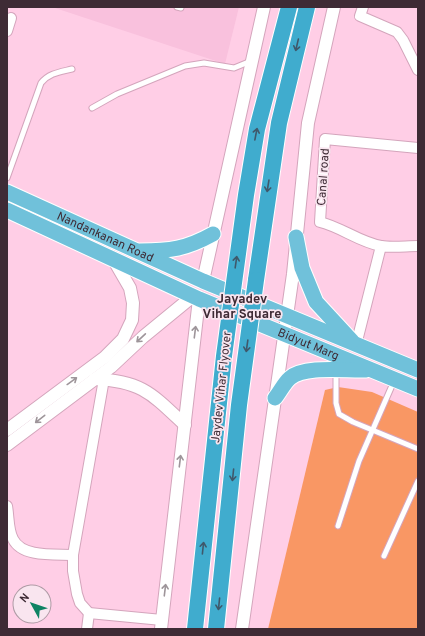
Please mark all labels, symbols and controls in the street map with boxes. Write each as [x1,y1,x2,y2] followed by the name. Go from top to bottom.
[293,38,300,51] one-way arrow
[252,128,260,141] one-way arrow
[314,148,334,206] street label: Canal road
[264,179,272,192] one-way arrow
[54,209,156,267] street label: Nandankanan Road
[232,256,240,269] one-way arrow
[203,292,281,323] district label: Jayadev Vihar Square
[275,325,341,365] street label: Bidyut Marg
[191,326,199,339] one-way arrow
[208,330,236,444] street label: Jaydev Vihar Flyover
[136,333,146,343] one-way arrow
[243,339,251,352] one-way arrow
[66,377,77,385] one-way arrow
[35,415,46,424] one-way arrow
[177,455,184,468] one-way arrow
[229,468,236,481] one-way arrow
[200,542,207,555] one-way arrow
[12,584,52,624] north arrow
[161,584,169,597] one-way arrow
[17,591,33,606] text: N
[215,597,223,610] one-way arrow

